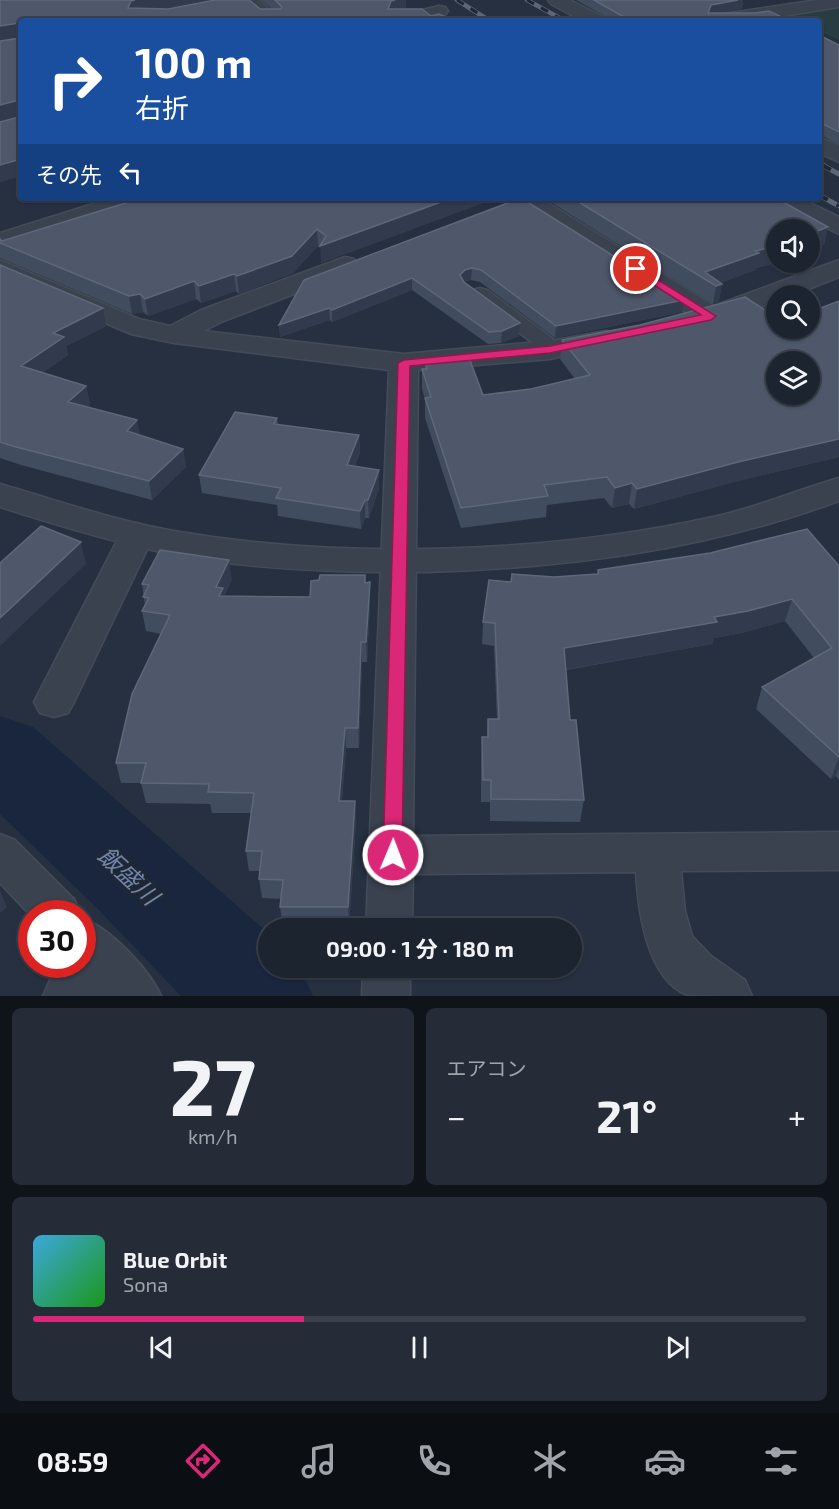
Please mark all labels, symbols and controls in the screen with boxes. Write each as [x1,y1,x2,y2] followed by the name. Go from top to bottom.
[135,36,252,86] text: 100 m
[36,42,114,120] icon: right
[135,91,189,123] text: 右折
[114,156,147,189] icon: left
[36,161,102,187] text: その先
[766,219,820,405] map controls
[766,219,820,273] button: sound
[610,243,661,294] pin
[619,252,652,285] icon: arrive
[766,285,820,339] button: search
[766,351,820,405] button: layers
[361,823,425,887] position arrow
[93,840,167,912] water label: 飯盛川
[18,900,96,978] speed limit sign: 30
[326,935,514,961] text: 09:00 · 1 分 · 180 m
[169,1038,256,1132] text: 27
[447,1056,527,1080] text: エアコン
[596,1088,657,1142] text: 21°
[447,1096,466,1136] text: −
[788,1096,806,1136] text: +
[188,1124,238,1148] text: km/h
[123,1246,227,1272] text: Blue Orbit
[123,1272,168,1296] text: Sona
[145,1331,178,1364] icon: previous
[403,1331,436,1364] icon: pause
[661,1331,694,1364] icon: next
[182,1440,224,1482] icon: directions
[298,1440,340,1482] icon: music
[413,1440,455,1482] icon: phone
[529,1440,571,1482] icon: climate
[644,1440,686,1482] icon: car
[760,1440,802,1482] icon: filters
[37,1445,108,1477] text: 08:59

